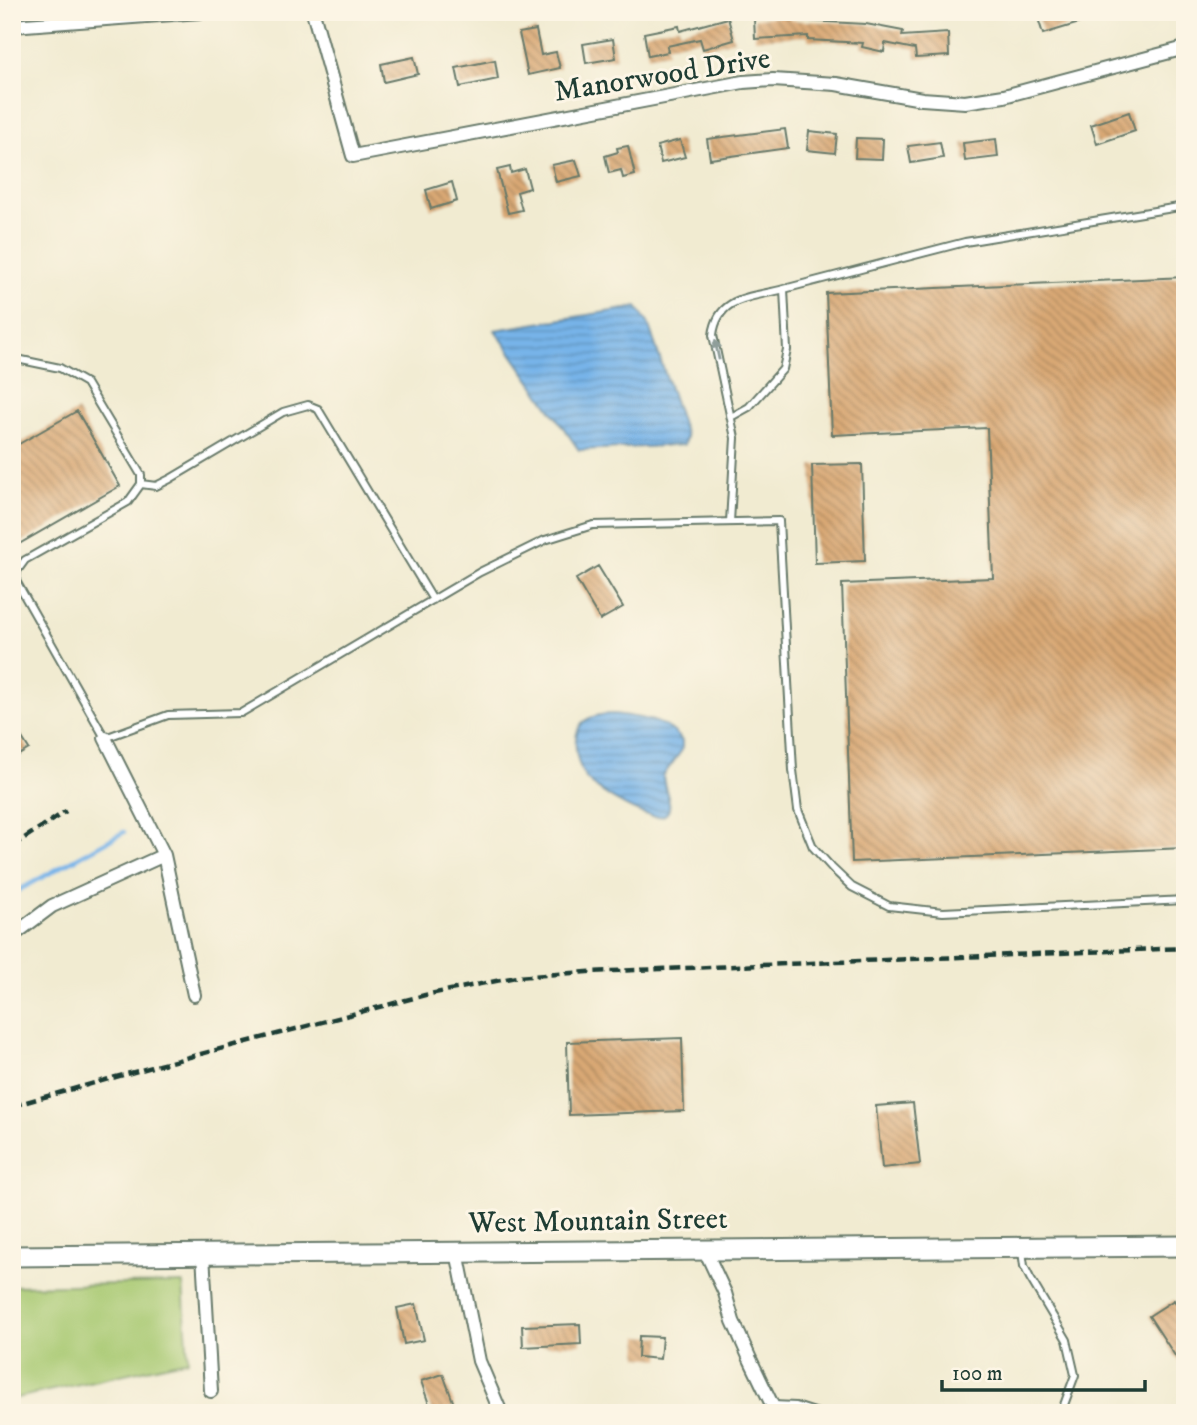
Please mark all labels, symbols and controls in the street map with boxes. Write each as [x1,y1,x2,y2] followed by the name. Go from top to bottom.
[552,40,773,111] street label: Manorwood Drive
[711,339,722,361] one-way arrow
[467,1201,728,1242] street label: West Mountain Street
[942,1348,1144,1392] scale bar
[952,1361,1003,1387] text: 100 m

